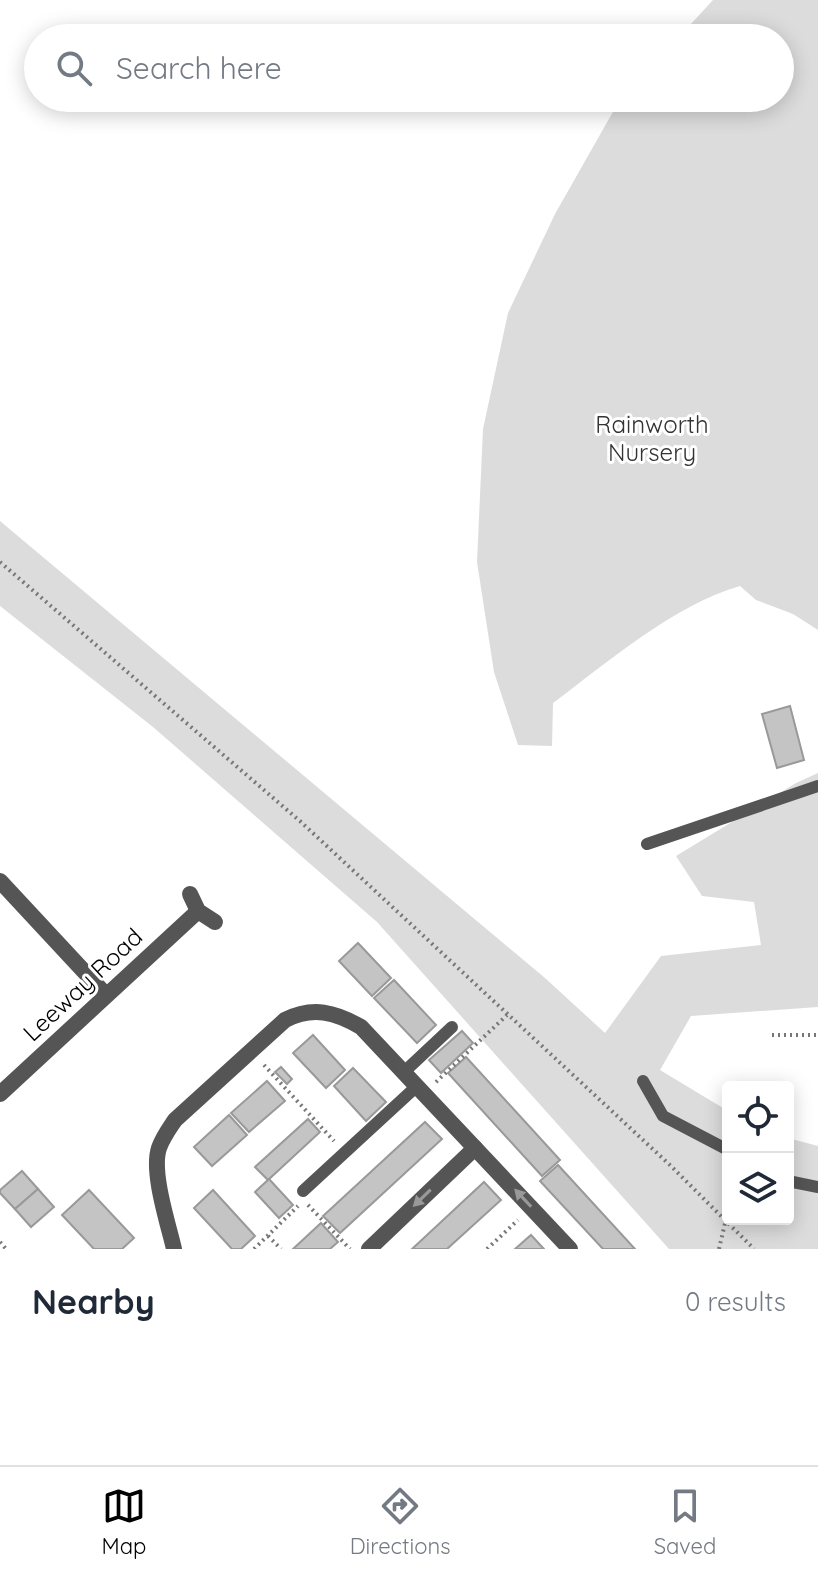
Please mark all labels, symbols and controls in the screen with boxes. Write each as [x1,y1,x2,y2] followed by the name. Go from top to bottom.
[24,24,794,112] search box
[52,46,96,90] icon: search
[116,49,282,87] text: Search here
[595,409,709,467] park label: Rainworth Nursery
[16,921,148,1047] street label: Leeway Road
[722,1081,794,1225] map controls
[722,1081,794,1153] button: locate
[722,1153,794,1225] button: layers
[413,1189,432,1207] one-way arrow
[514,1189,532,1208] one-way arrow
[32,1280,155,1323] text: Nearby
[685,1285,786,1318] text: 0 results
[102,1484,146,1560] tab: Map
[350,1484,450,1560] tab: Directions
[654,1484,716,1560] tab: Saved

